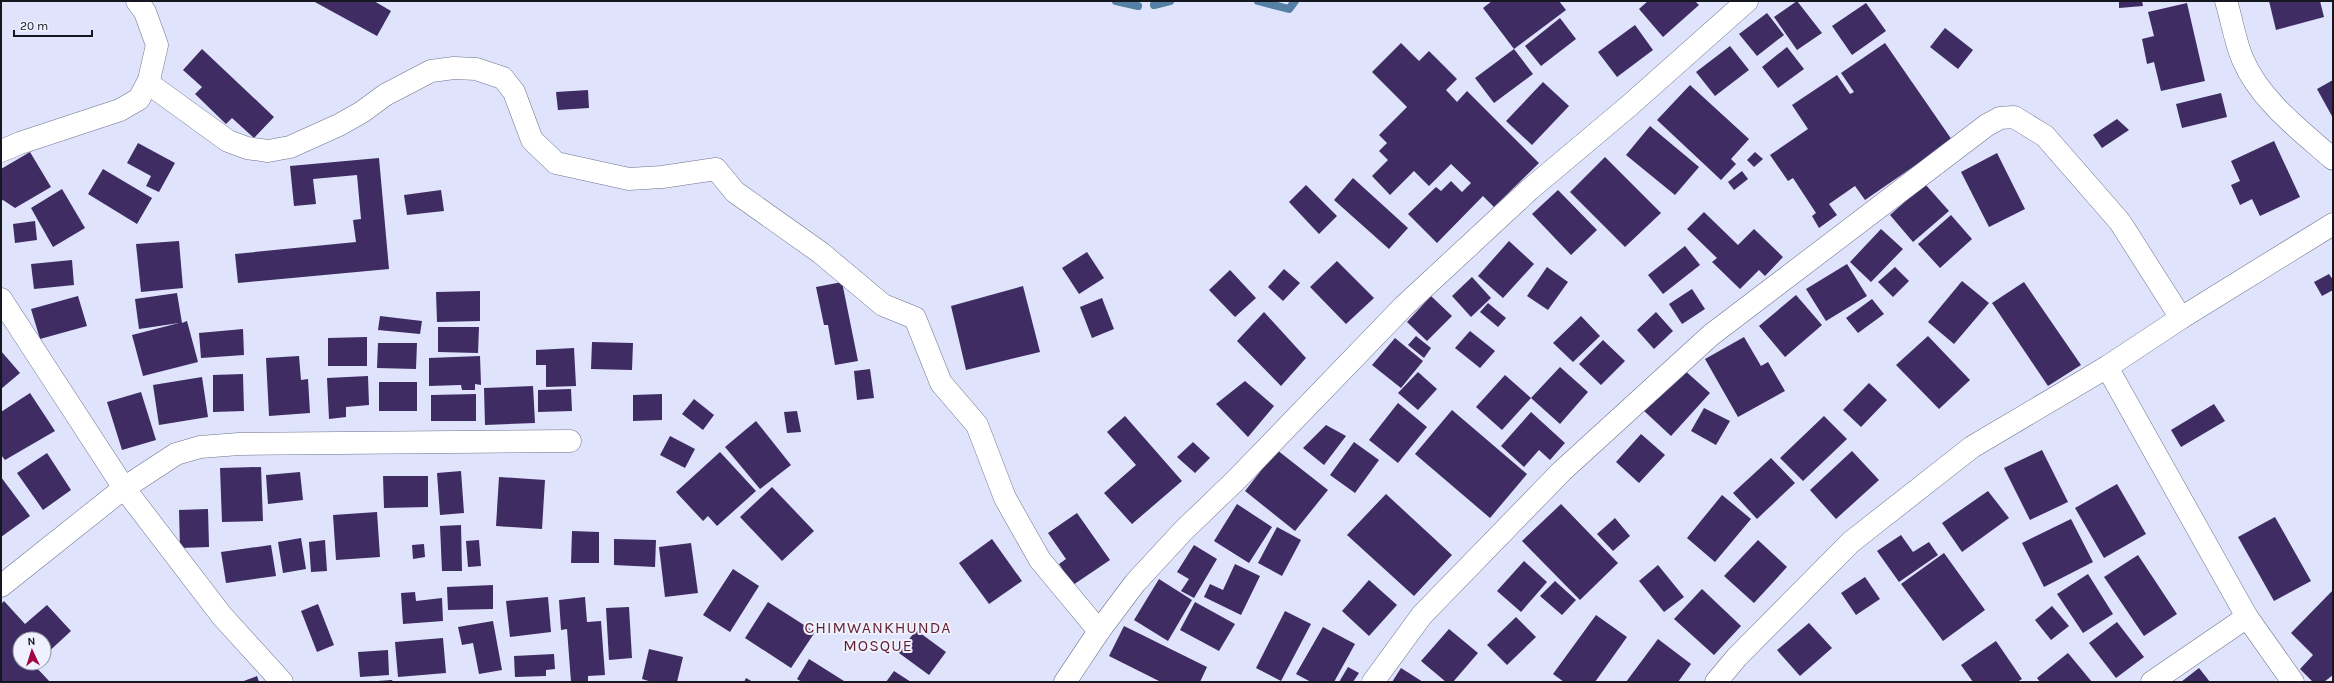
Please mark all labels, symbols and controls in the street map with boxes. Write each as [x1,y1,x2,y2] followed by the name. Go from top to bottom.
[14,12,92,38] scale bar
[20,19,48,33] text: 20 m
[804,618,952,655] district label: CHIMWANKHUNDA MOSQUE
[12,631,52,671] north arrow
[27,635,36,648] text: N

